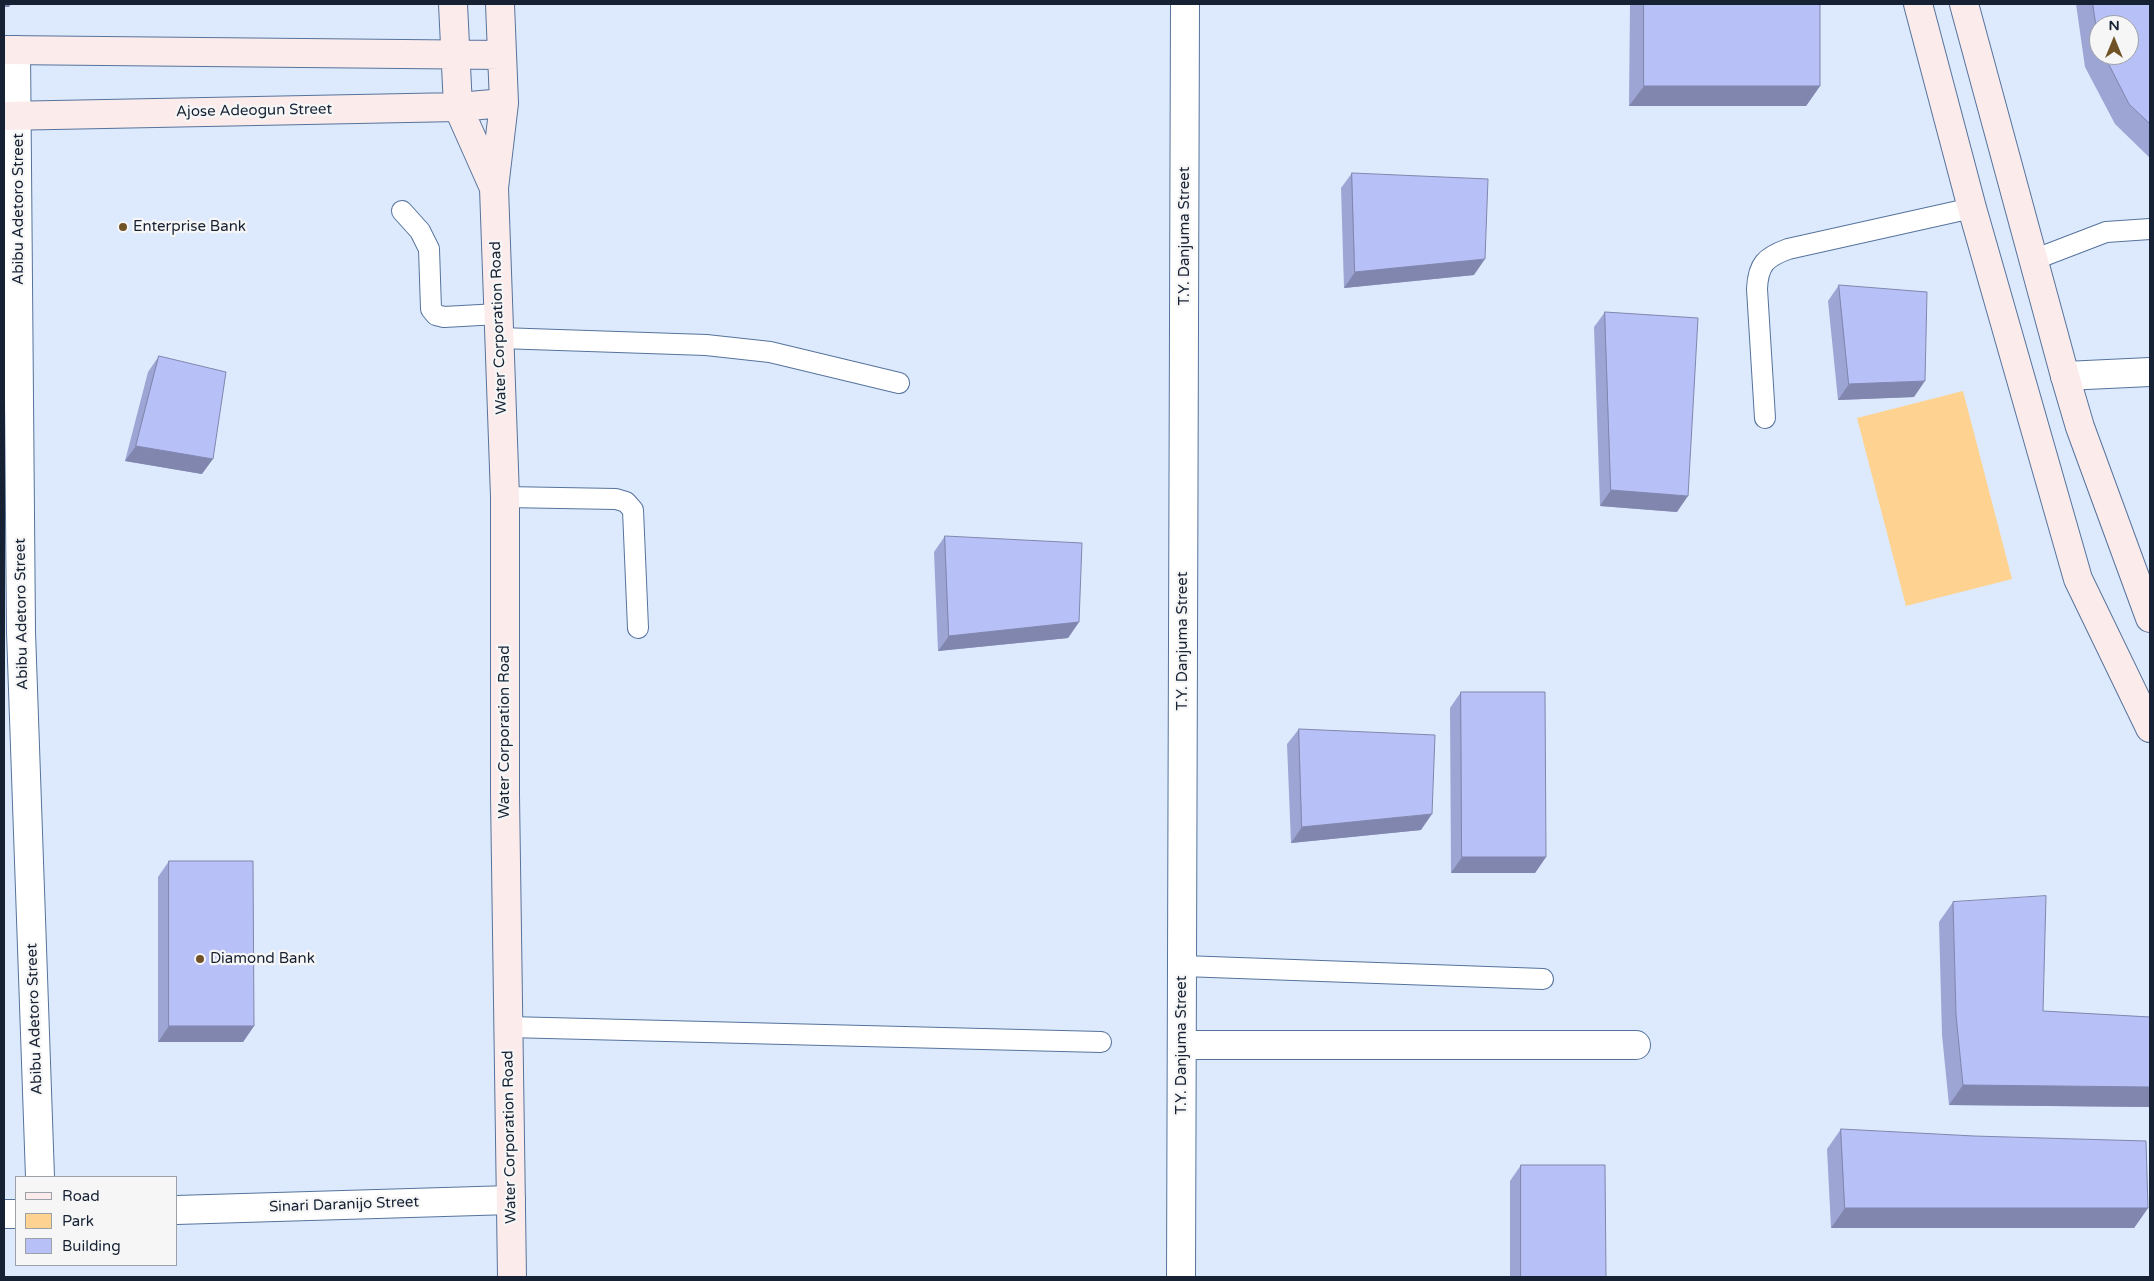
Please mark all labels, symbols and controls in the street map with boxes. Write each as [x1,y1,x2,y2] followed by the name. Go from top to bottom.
[2089,15,2139,65] north arrow
[2108,17,2120,34] text: N
[176,101,332,121] street label: Ajose Adeogun Street
[10,133,28,285] street label: Abibu Adetoro Street
[1176,167,1194,305] street label: T.Y. Danjuma Street
[133,218,246,236] place label: Enterprise Bank
[117,221,129,233] marker: Enterprise Bank
[487,241,511,415] street label: Water Corporation Road
[12,538,32,690] street label: Abibu Adetoro Street
[1174,572,1192,710] street label: T.Y. Danjuma Street
[496,645,514,819] street label: Water Corporation Road
[23,943,47,1095] street label: Abibu Adetoro Street
[210,950,315,968] place label: Diamond Bank
[194,953,206,965] marker: Diamond Bank
[1173,976,1191,1114] street label: T.Y. Danjuma Street
[499,1050,521,1224] street label: Water Corporation Road
[15,1176,178,1266] legend
[62,1187,100,1205] text: Road
[269,1193,419,1217] street label: Sinari Daranijo Street
[62,1212,94,1230] text: Park
[62,1237,121,1255] text: Building

